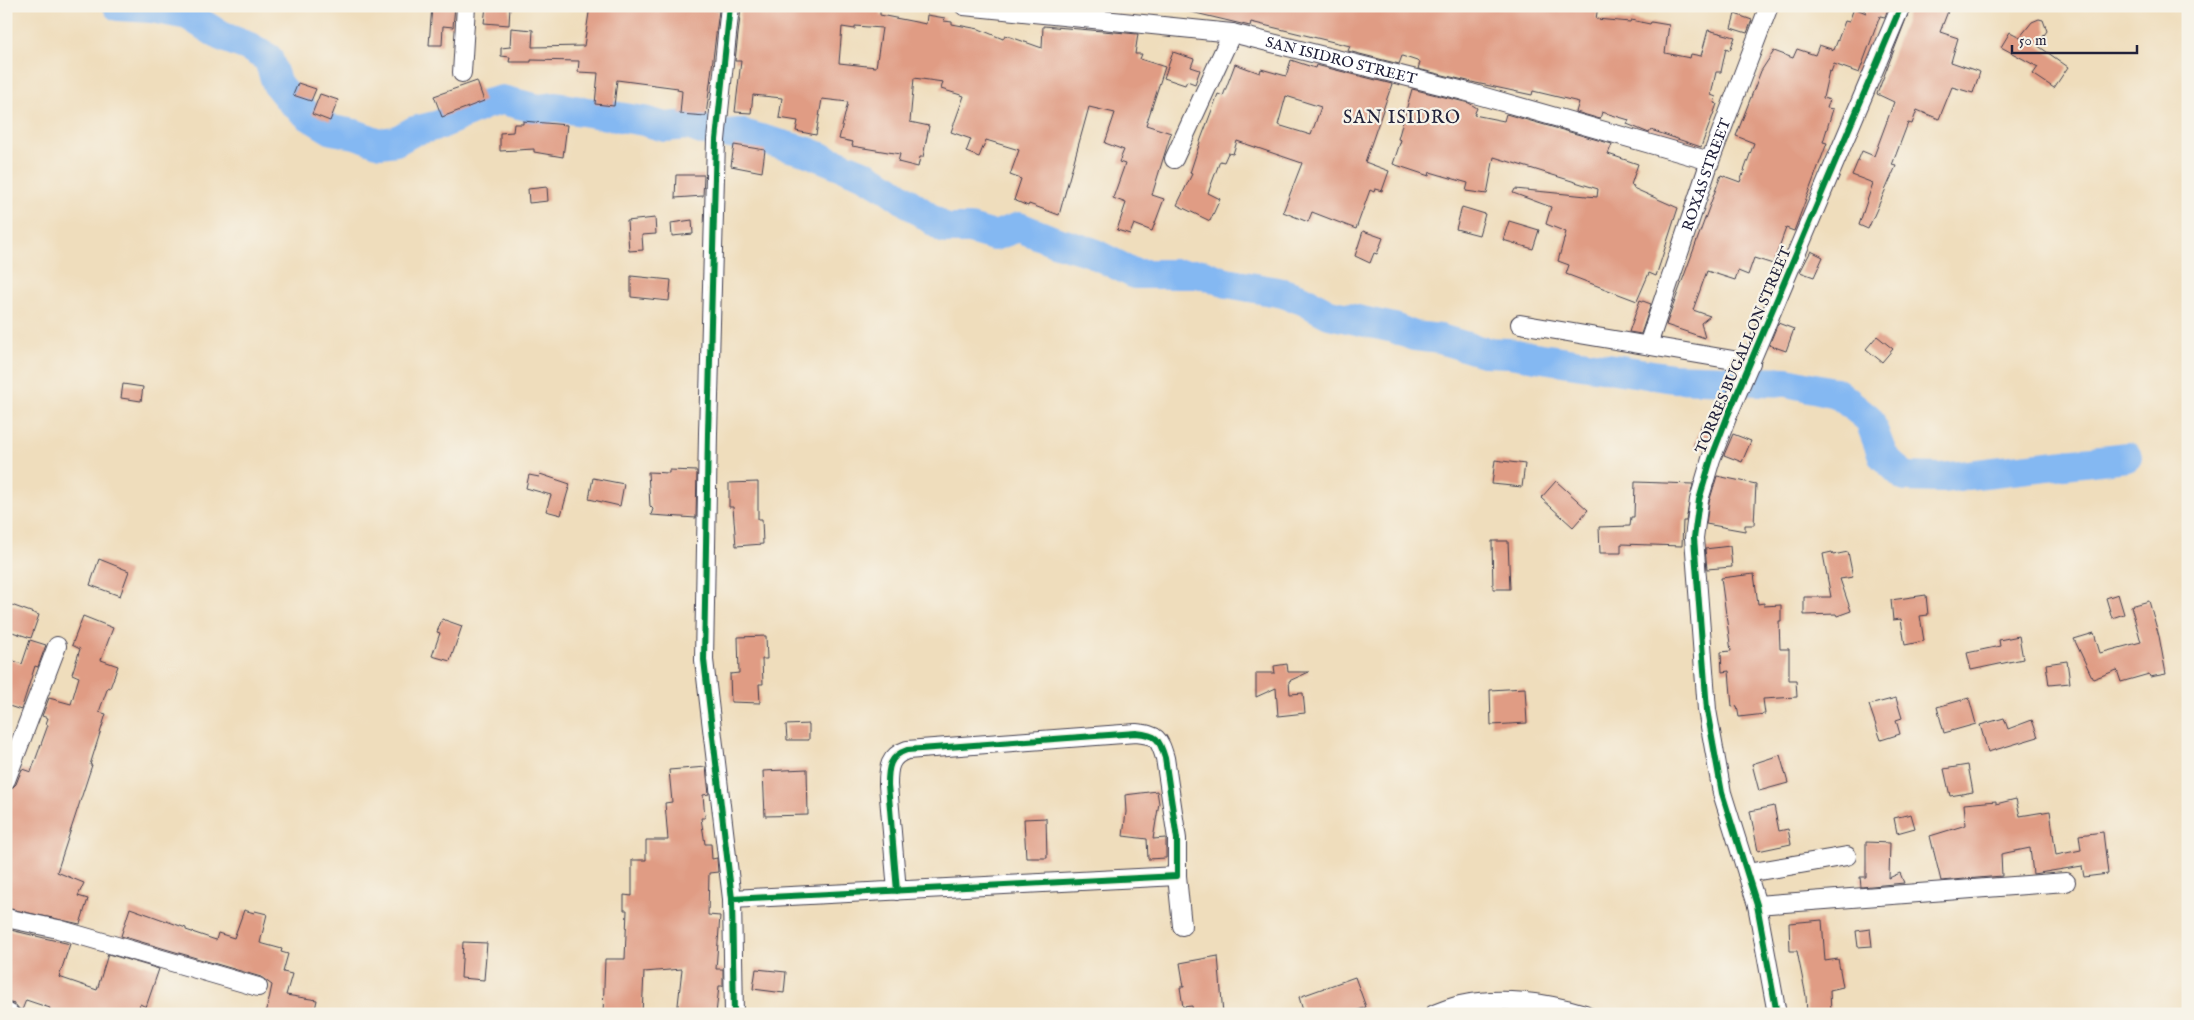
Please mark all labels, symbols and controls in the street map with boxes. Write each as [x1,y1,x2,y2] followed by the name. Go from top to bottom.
[2012,22,2136,54] scale bar
[2019,31,2047,50] text: 50 m
[1264,33,1419,89] street label: SAN ISIDRO STREET
[1343,107,1461,130] district label: SAN ISIDRO
[1678,116,1735,234] street label: ROXAS STREET
[1691,244,1796,456] street label: TORRES BUGALLON STREET

